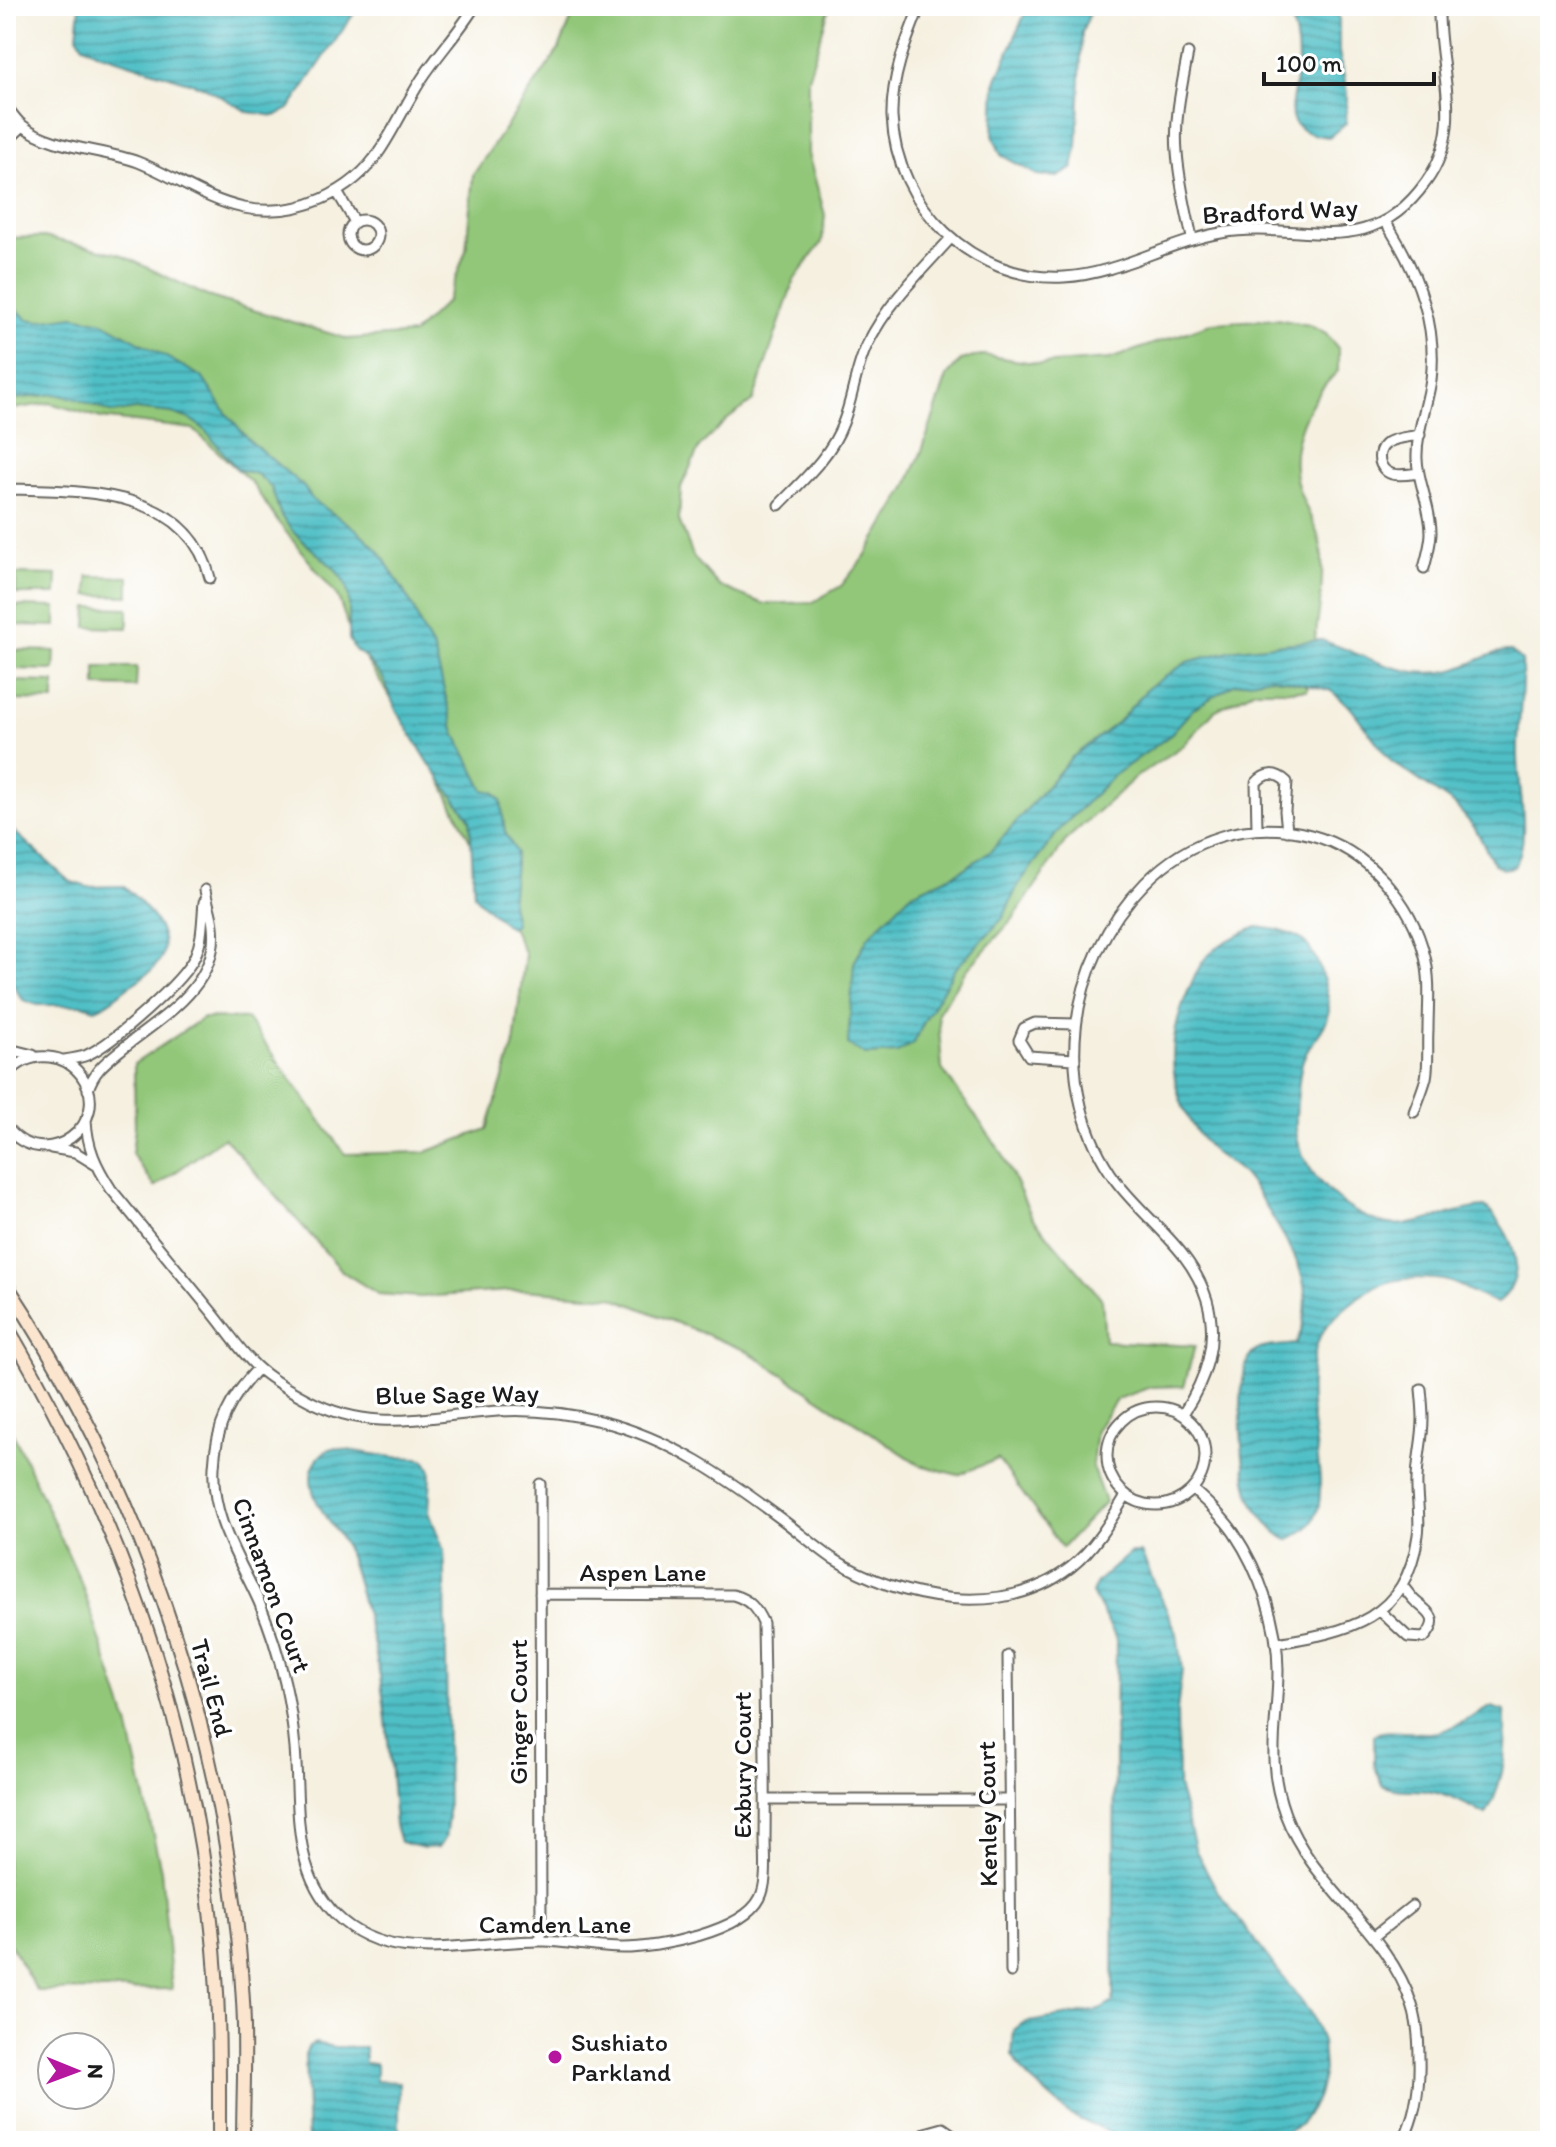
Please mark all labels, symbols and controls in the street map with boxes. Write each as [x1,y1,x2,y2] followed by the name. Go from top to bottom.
[1264,36,1434,86] scale bar
[1276,49,1342,78] text: 100 m
[1201,191,1359,231] street label: Bradford Way
[375,1377,539,1411] street label: Blue Sage Way
[225,1493,319,1677] street label: Cinnamon Court
[579,1556,707,1588] street label: Aspen Lane
[184,1636,241,1741] street label: Trail End
[502,1639,534,1785] street label: Ginger Court
[726,1691,758,1839] street label: Exbury Court
[970,1741,1004,1887] street label: Kenley Court
[479,1908,631,1940] street label: Camden Lane
[571,2026,671,2088] place label: Sushiato Parkland
[36,2031,116,2111] north arrow
[546,2048,564,2066] marker: Sushiato Parkland
[82,2064,109,2079] text: N

